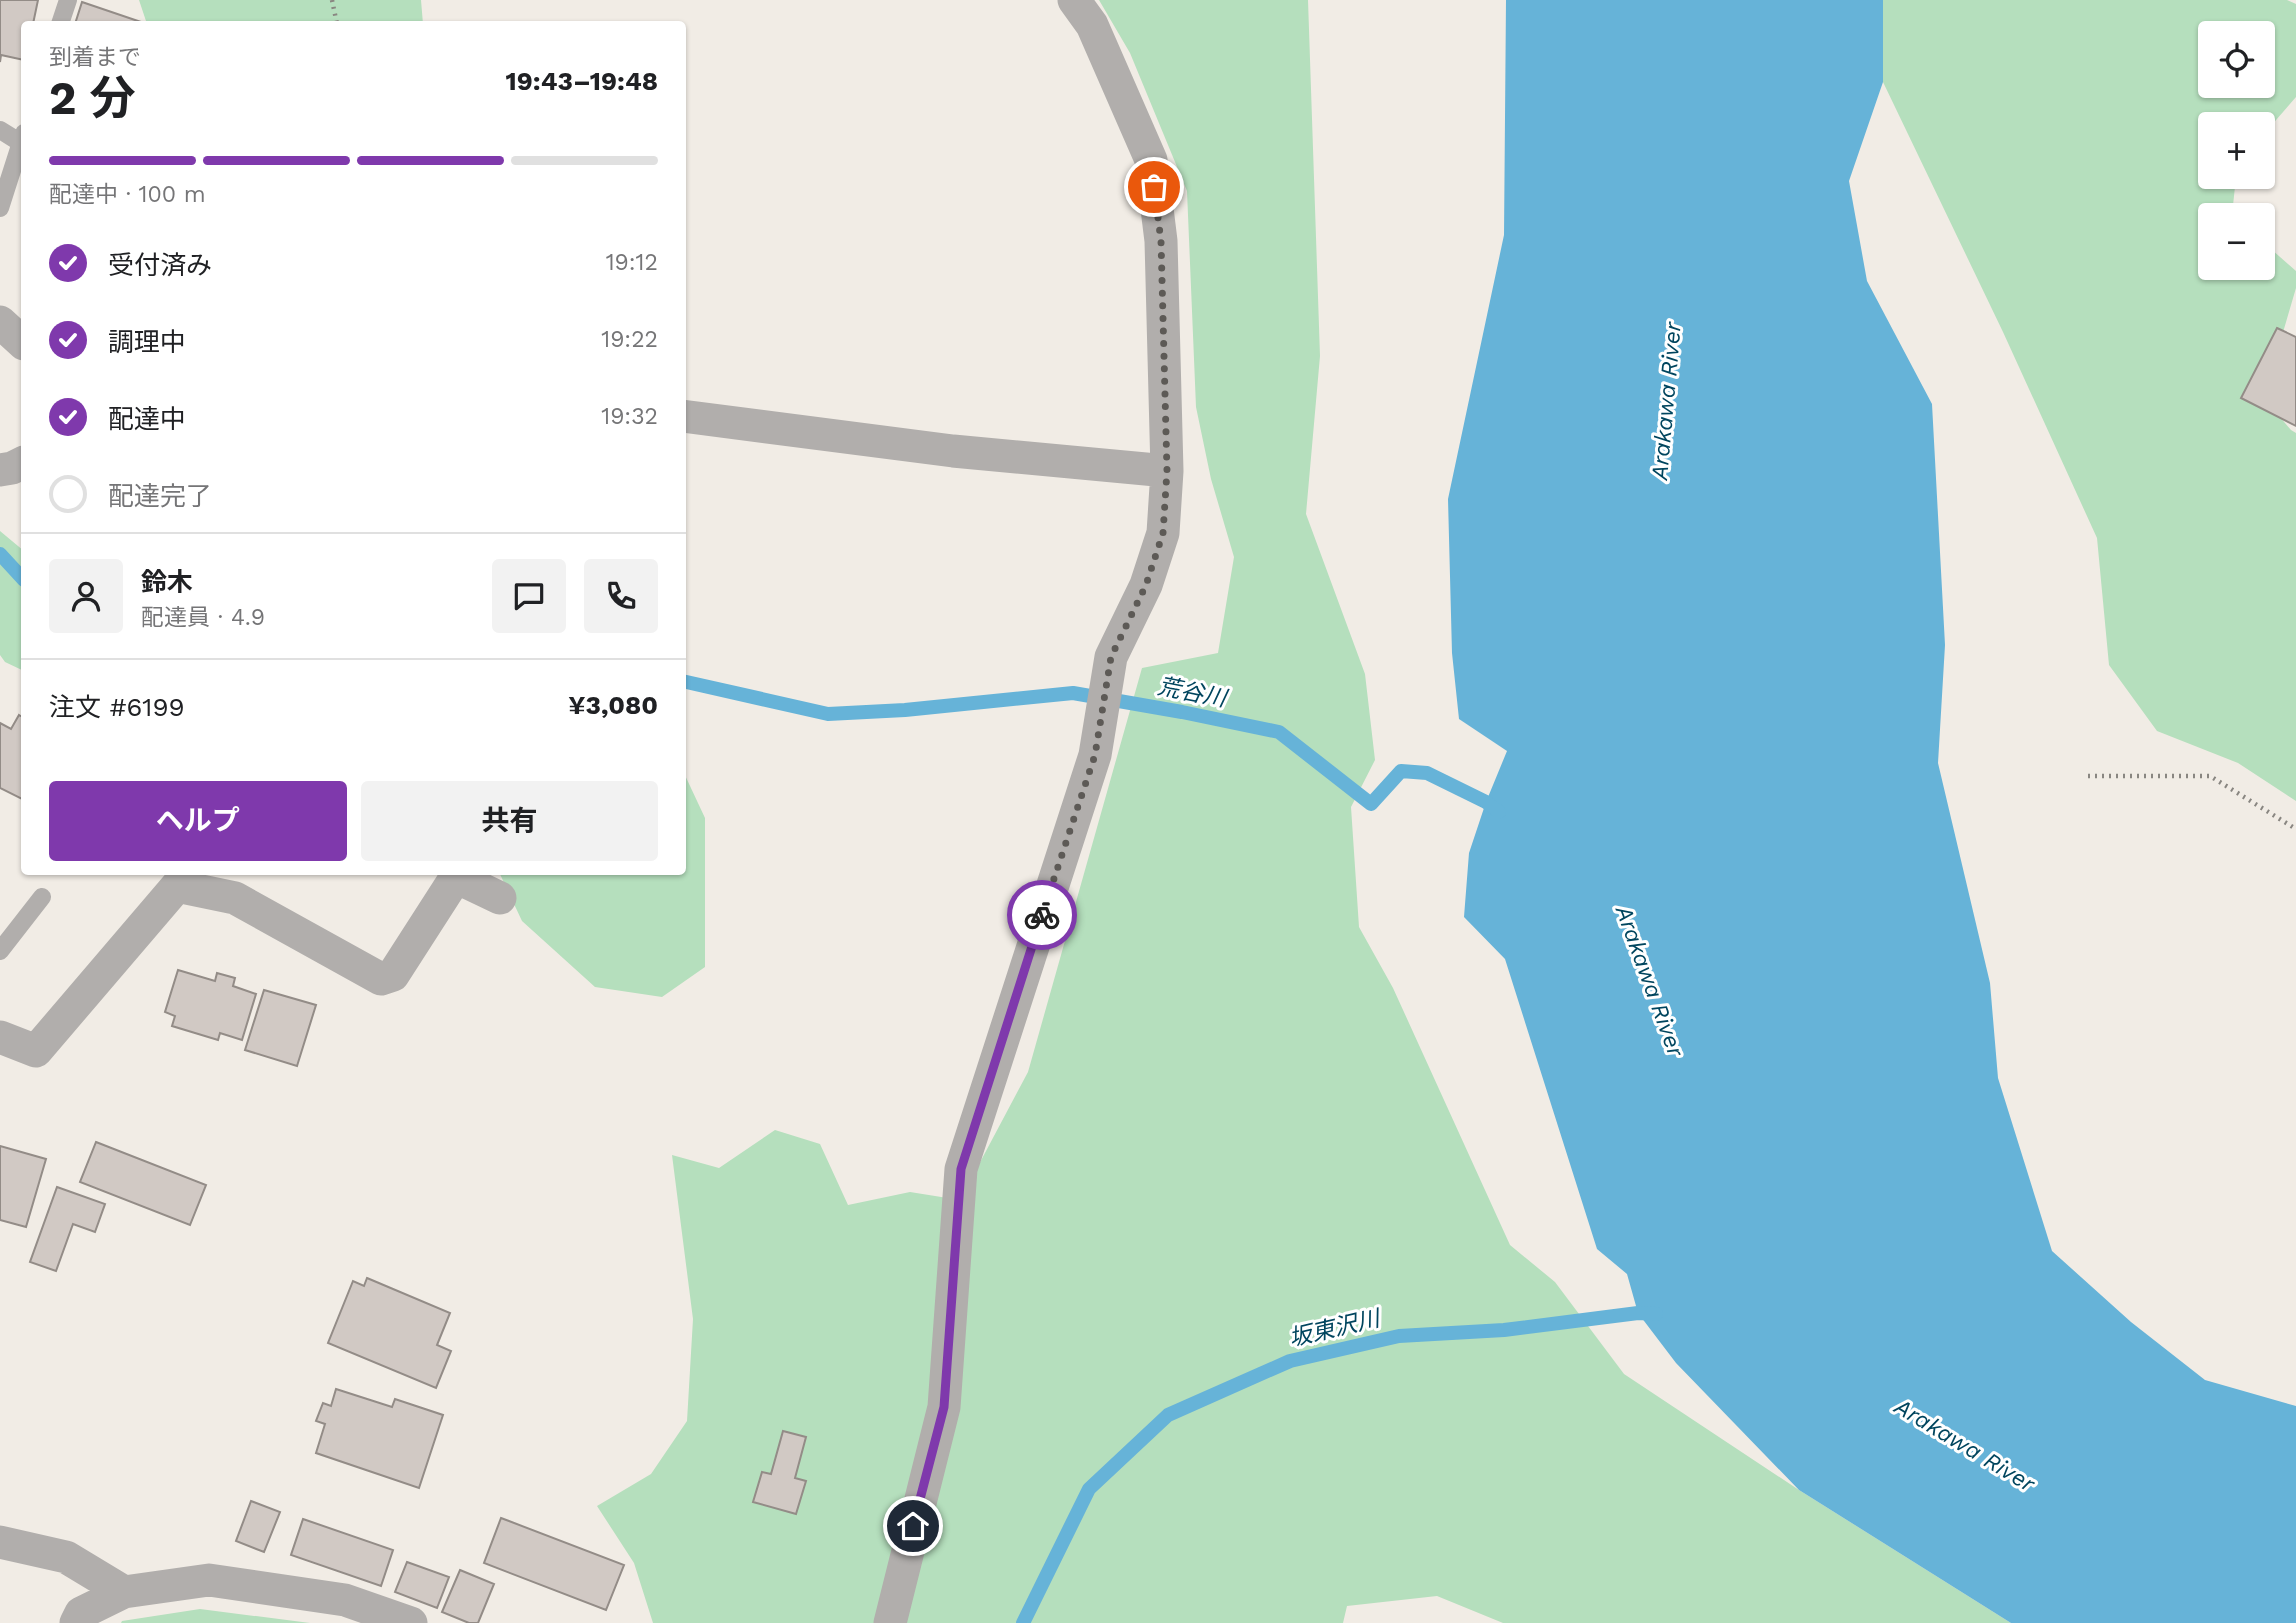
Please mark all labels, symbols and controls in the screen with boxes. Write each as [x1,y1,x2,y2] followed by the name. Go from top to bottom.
[2198,21,2275,280] map controls
[2198,21,2275,98] button: locate
[49,44,141,71] text: 到着まで
[506,66,658,96] text: 19:43–19:48
[49,71,136,125] text: 2 分
[2198,112,2275,189] button: +
[1124,157,1184,217] pin
[1135,168,1173,206] icon: bag
[49,181,206,208] text: 配達中 · 100 m
[2198,203,2275,280] button: −
[49,244,87,282] icon: check
[606,249,658,276] text: 19:12
[108,250,212,280] text: 受付済み
[1646,320,1687,482] water label: Arakawa River
[49,321,87,359] icon: check
[601,326,658,353] text: 19:22
[108,327,186,357] text: 調理中
[49,398,87,436] icon: check
[601,403,658,430] text: 19:32
[108,404,186,434] text: 配達中
[108,481,212,511] text: 配達完了
[49,559,123,633] button: person
[492,559,566,633] button: chat
[584,559,658,633] button: phone
[141,567,193,597] text: 鈴木
[141,604,265,631] text: 配達員 · 4.9
[1155,673,1231,713] water label: 荒谷川
[568,690,658,720] text: ¥3,080
[49,692,185,722] text: 注文 #6199
[49,781,347,861] button: ヘルプ
[361,781,658,861] button: 共有
[1007,880,1077,950] courier
[1023,896,1061,934] icon: bike
[1609,901,1690,1061] water label: Arakawa River
[1286,1304,1385,1352] water label: 坂東沢川
[1889,1393,2040,1498] water label: Arakawa River
[883,1496,943,1556] pin
[894,1507,932,1545] icon: home

